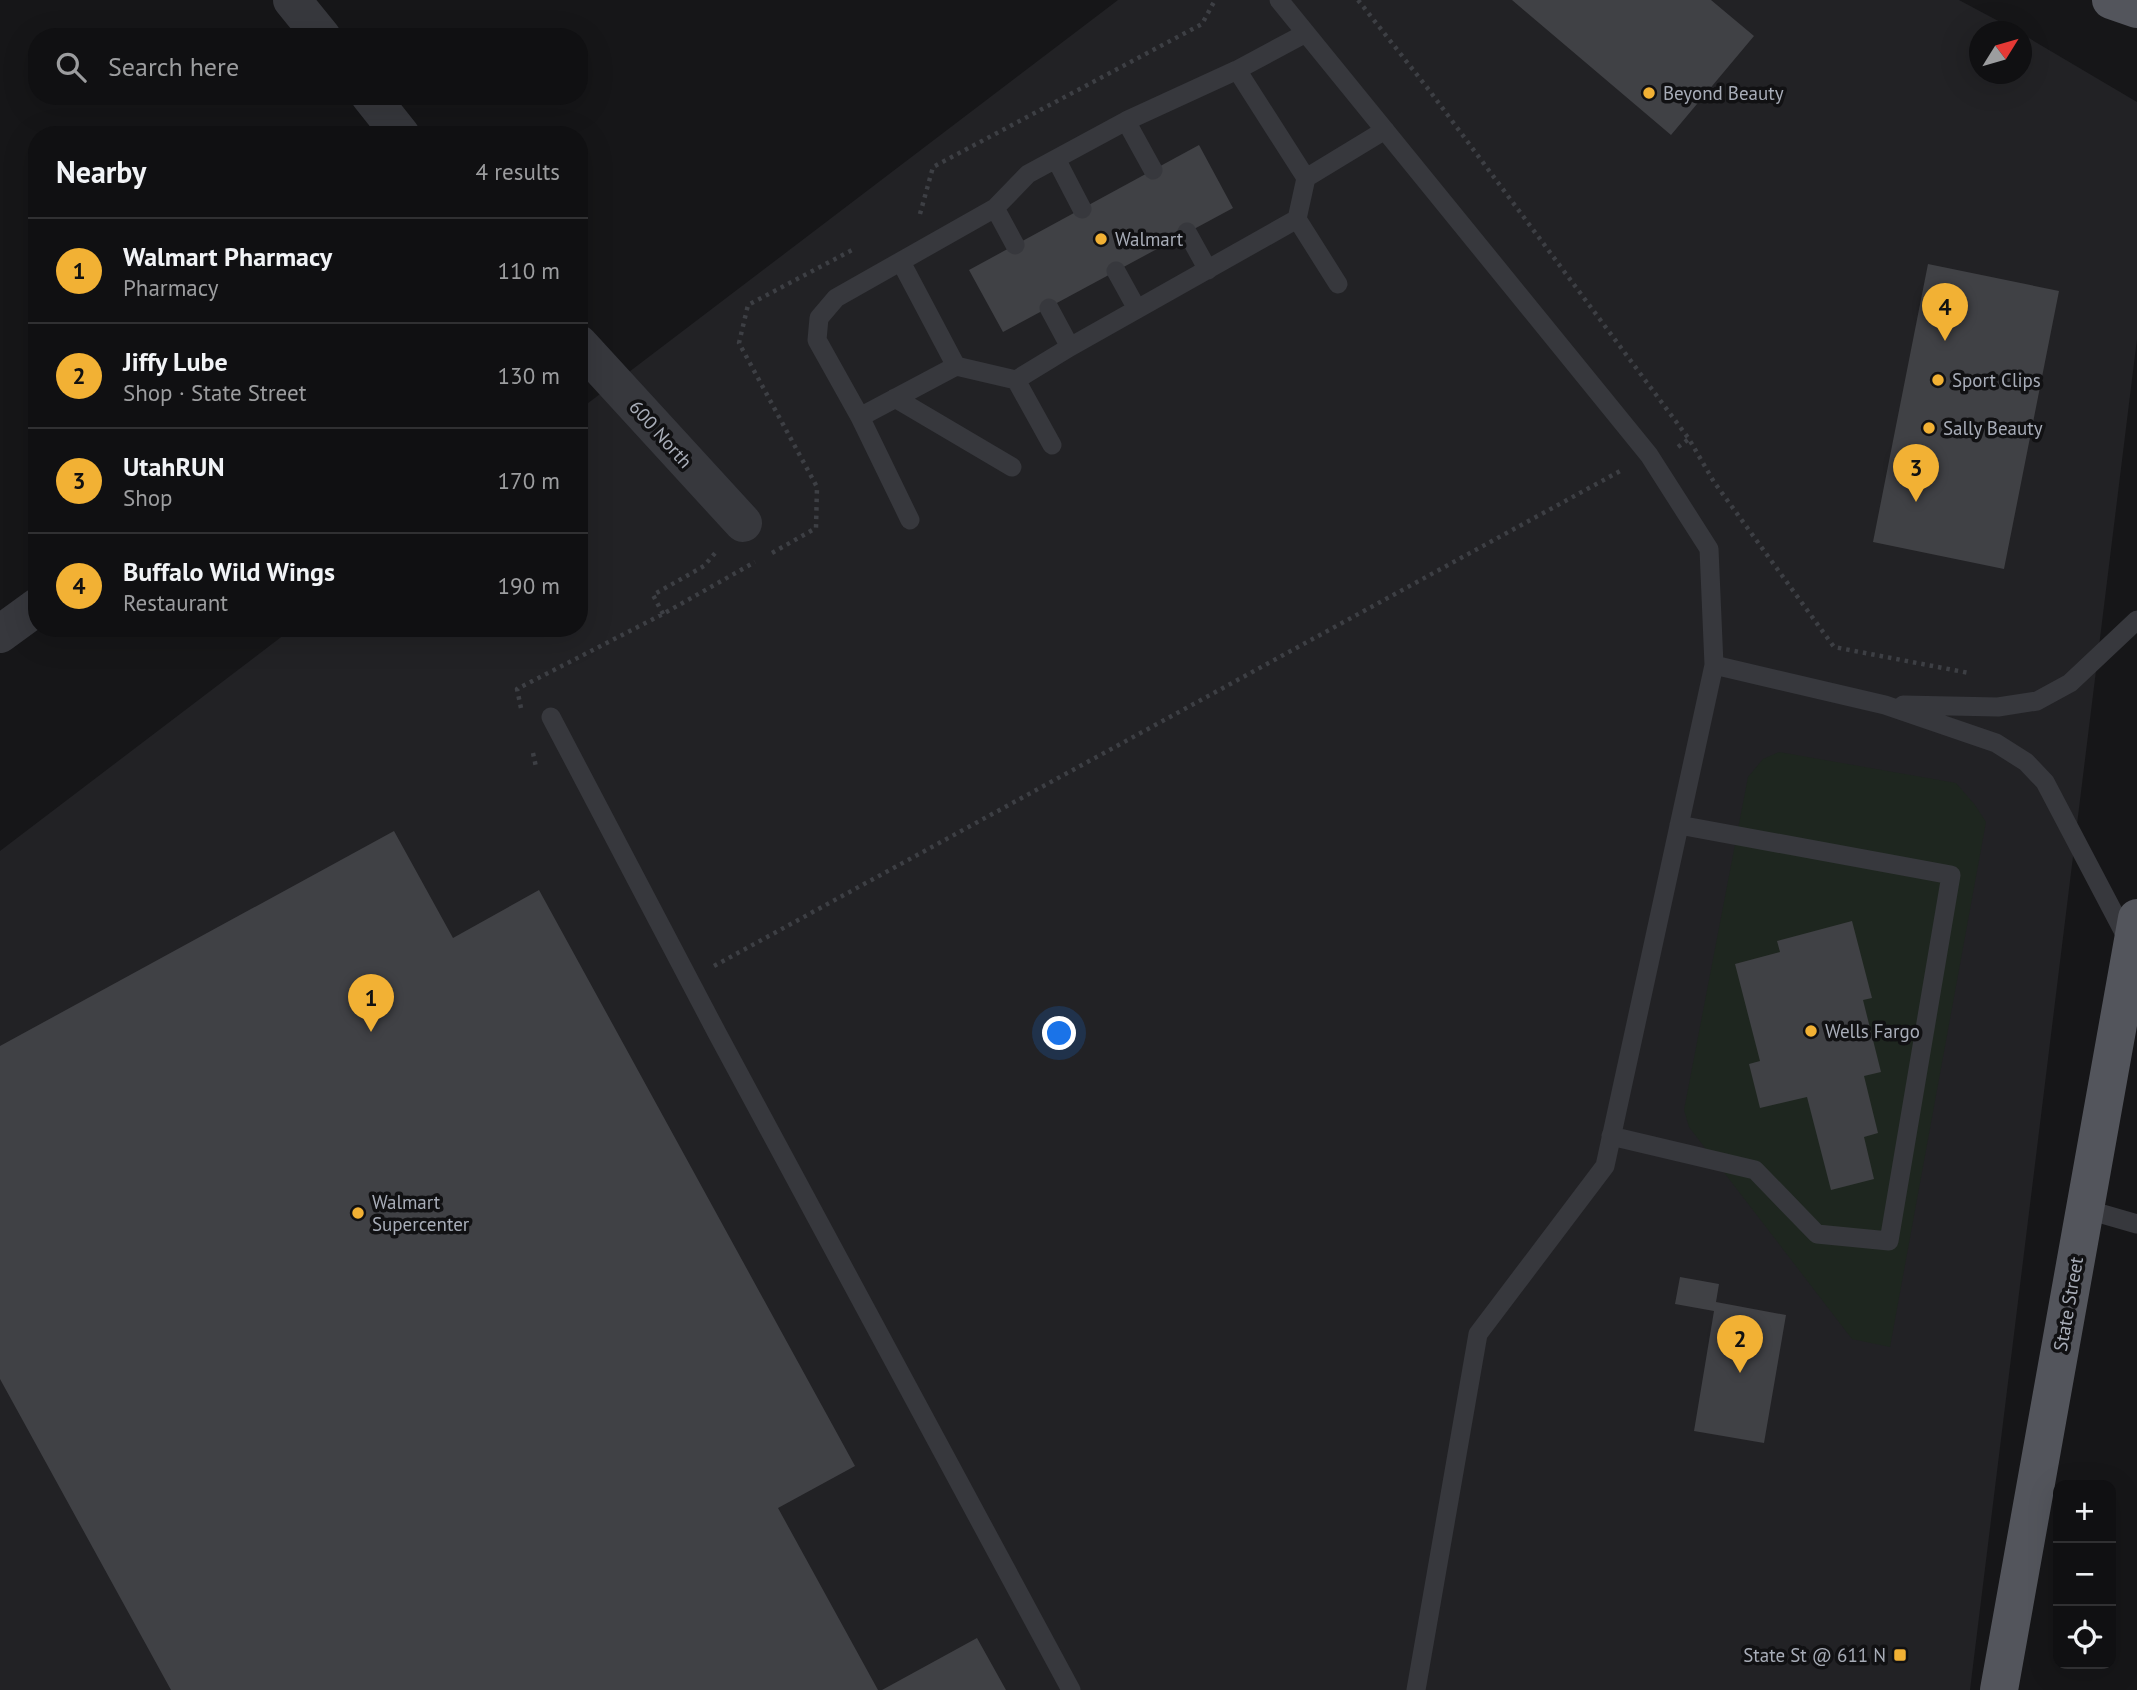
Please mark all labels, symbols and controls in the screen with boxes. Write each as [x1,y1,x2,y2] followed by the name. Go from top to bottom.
[1969,21,2032,84] north arrow
[28,28,588,105] search box
[52,48,90,86] icon: search
[108,50,239,83] text: Search here
[1663,81,1784,105] place label: Beyond Beauty
[1641,85,1657,101] marker: Beyond Beauty
[56,152,146,191] text: Nearby
[476,157,560,186] text: 4 results
[1115,227,1184,251] place label: Walmart
[1093,231,1109,247] marker: Walmart
[123,240,332,273] text: Walmart Pharmacy
[72,256,86,285] text: 1
[498,256,560,285] text: 110 m
[123,273,219,302] text: Pharmacy
[1922,283,1968,341] pin: 4
[123,345,228,378] text: Jiffy Lube
[72,361,86,390] text: 2
[498,361,560,390] text: 130 m
[1952,368,2041,392] place label: Sport Clips
[1930,372,1946,388] marker: Sport Clips
[123,378,307,407] text: Shop · State Street
[624,395,698,473] street label: 600 North
[1943,416,2043,440] place label: Sally Beauty
[1921,420,1937,436] marker: Sally Beauty
[1893,444,1939,502] pin: 3
[123,450,224,483] text: UtahRUN
[72,466,86,495] text: 3
[498,466,560,495] text: 170 m
[123,483,173,512] text: Shop
[123,555,335,588] text: Buffalo Wild Wings
[72,571,86,600] text: 4
[498,571,560,600] text: 190 m
[123,588,228,617] text: Restaurant
[348,974,394,1032] pin: 1
[1042,1016,1076,1050] your location
[1825,1019,1920,1043] place label: Wells Fargo
[1803,1023,1819,1039] marker: Wells Fargo
[372,1190,470,1236] place label: Walmart Supercenter
[350,1205,366,1221] marker: Walmart Supercenter
[2048,1254,2088,1353] street label: State Street
[1717,1315,1763,1373] pin: 2
[2053,1480,2116,1669] map controls
[2053,1480,2116,1543] button: +
[2053,1543,2116,1606] button: −
[2053,1606,2116,1669] button: locate
[1743,1643,1886,1667] place label: State St @ 611 N
[1892,1647,1908,1663] marker: State St @ 611 N

